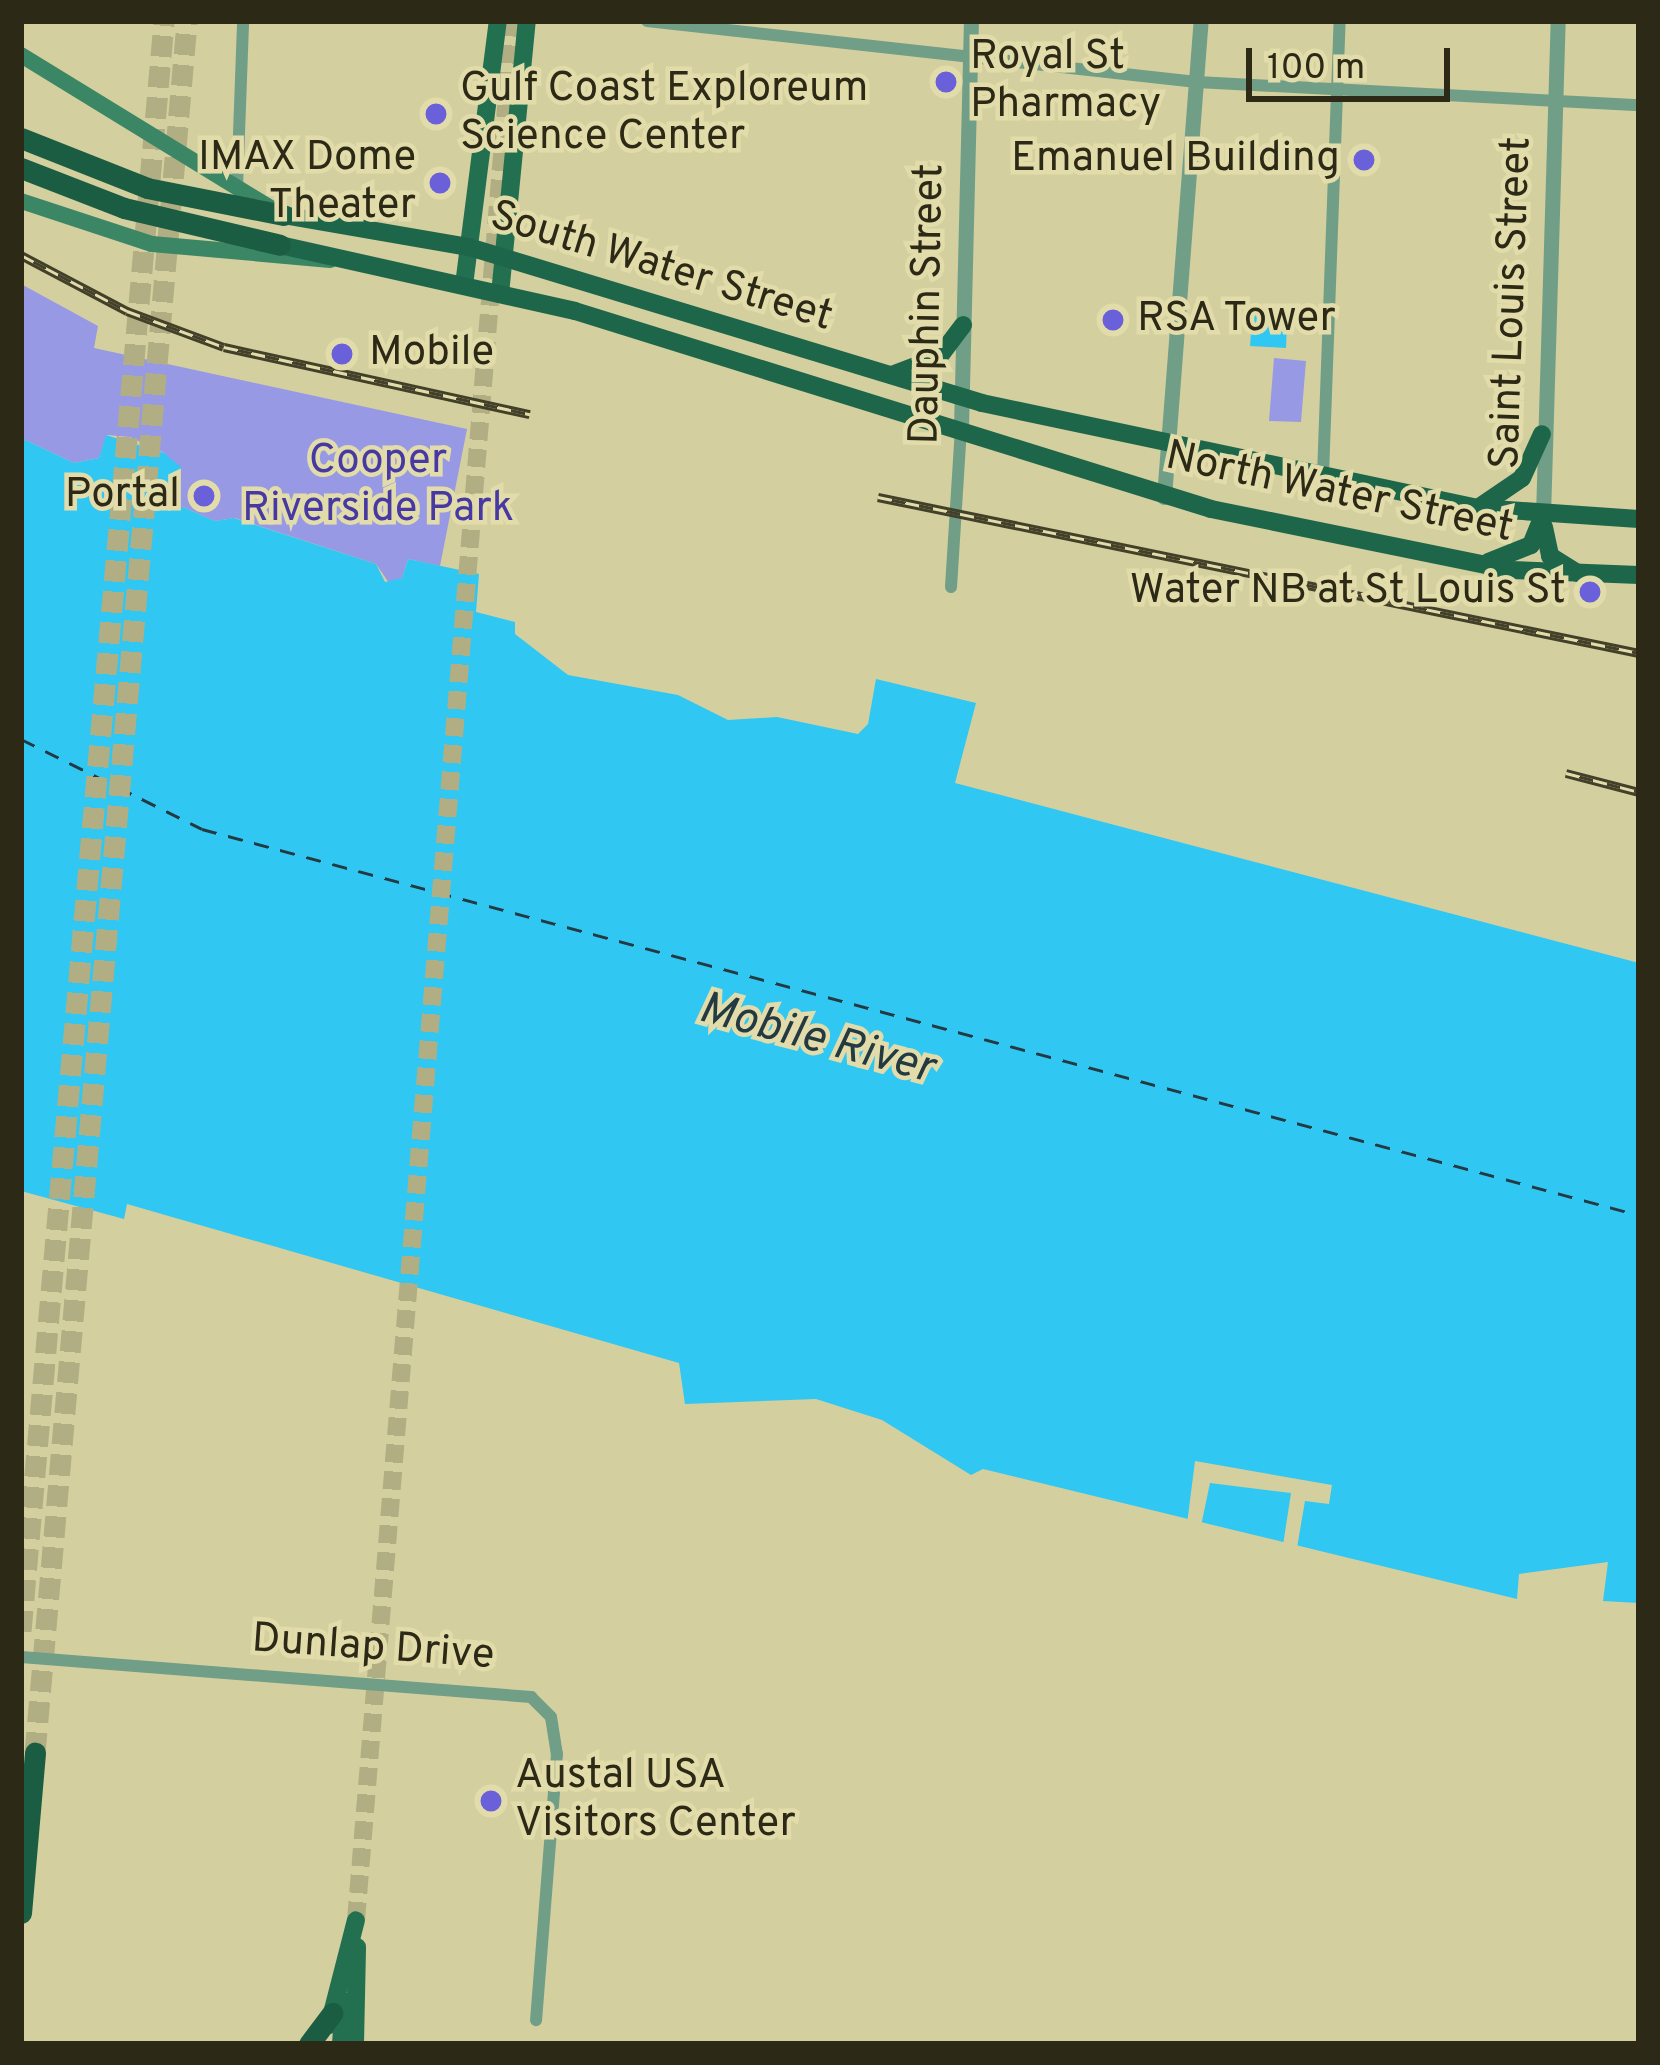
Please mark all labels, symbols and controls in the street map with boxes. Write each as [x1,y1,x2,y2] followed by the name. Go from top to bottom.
[1252,24,1456,98] scale bar
[970,33,1161,132] place label: Royal St Pharmacy
[1267,46,1365,92] text: 100 m
[460,65,868,164] place label: Gulf Coast Exploreum Science Center
[933,69,959,95] marker: Royal St Pharmacy
[423,101,449,127] marker: Gulf Coast Exploreum Science Center
[198,134,416,232] place label: IMAX Dome Theater
[1011,135,1340,185] place label: Emanuel Building
[1482,136,1544,470] street label: Saint Louis Street
[1351,147,1377,173] marker: Emanuel Building
[901,163,957,445] street label: Dauphin Street
[427,170,453,196] marker: IMAX Dome Theater
[483,192,839,344] street label: South Water Street
[1137,295,1339,345] place label: RSA Tower
[1100,307,1126,333] marker: RSA Tower
[369,329,494,379] place label: Mobile
[326,338,358,370] marker: Mobile
[1160,432,1518,556] street label: North Water Street
[242,437,514,536] park label: Cooper Riverside Park
[65,471,180,521] place label: Portal
[191,483,217,509] marker: Portal
[1130,567,1566,617] place label: Water NB at St Louis St
[1577,579,1603,605] marker: Water NB at St Louis St
[693,983,939,1097] water label: Mobile River
[250,1615,496,1683] street label: Dunlap Drive
[515,1752,796,1850] place label: Austal USA Visitors Center
[478,1788,504,1814] marker: Austal USA Visitors Center

